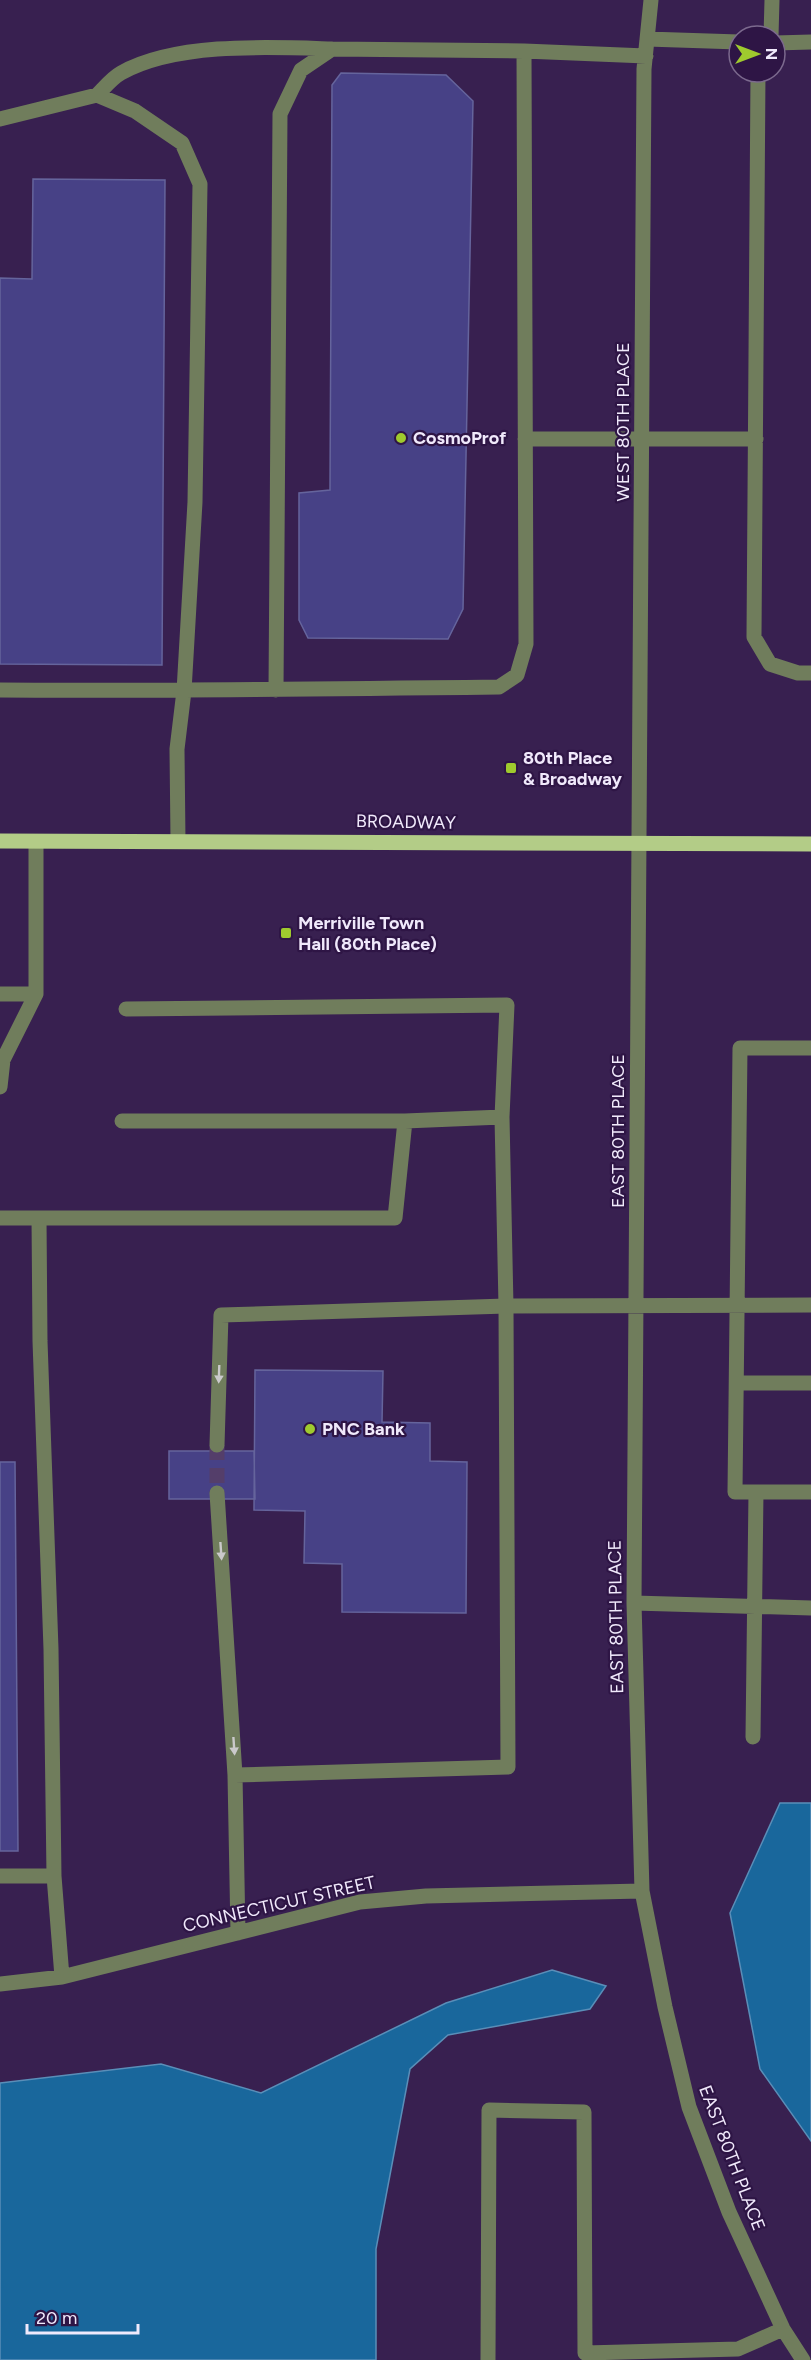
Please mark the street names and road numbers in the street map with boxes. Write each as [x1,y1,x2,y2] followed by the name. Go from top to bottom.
[612,342,634,502] street label: WEST 80TH PLACE
[356,810,456,834] street label: BROADWAY
[607,1054,629,1208] street label: EAST 80TH PLACE
[604,1540,628,1694] street label: EAST 80TH PLACE
[181,1871,377,1937] street label: CONNECTICUT STREET
[694,2082,770,2234] street label: EAST 80TH PLACE

